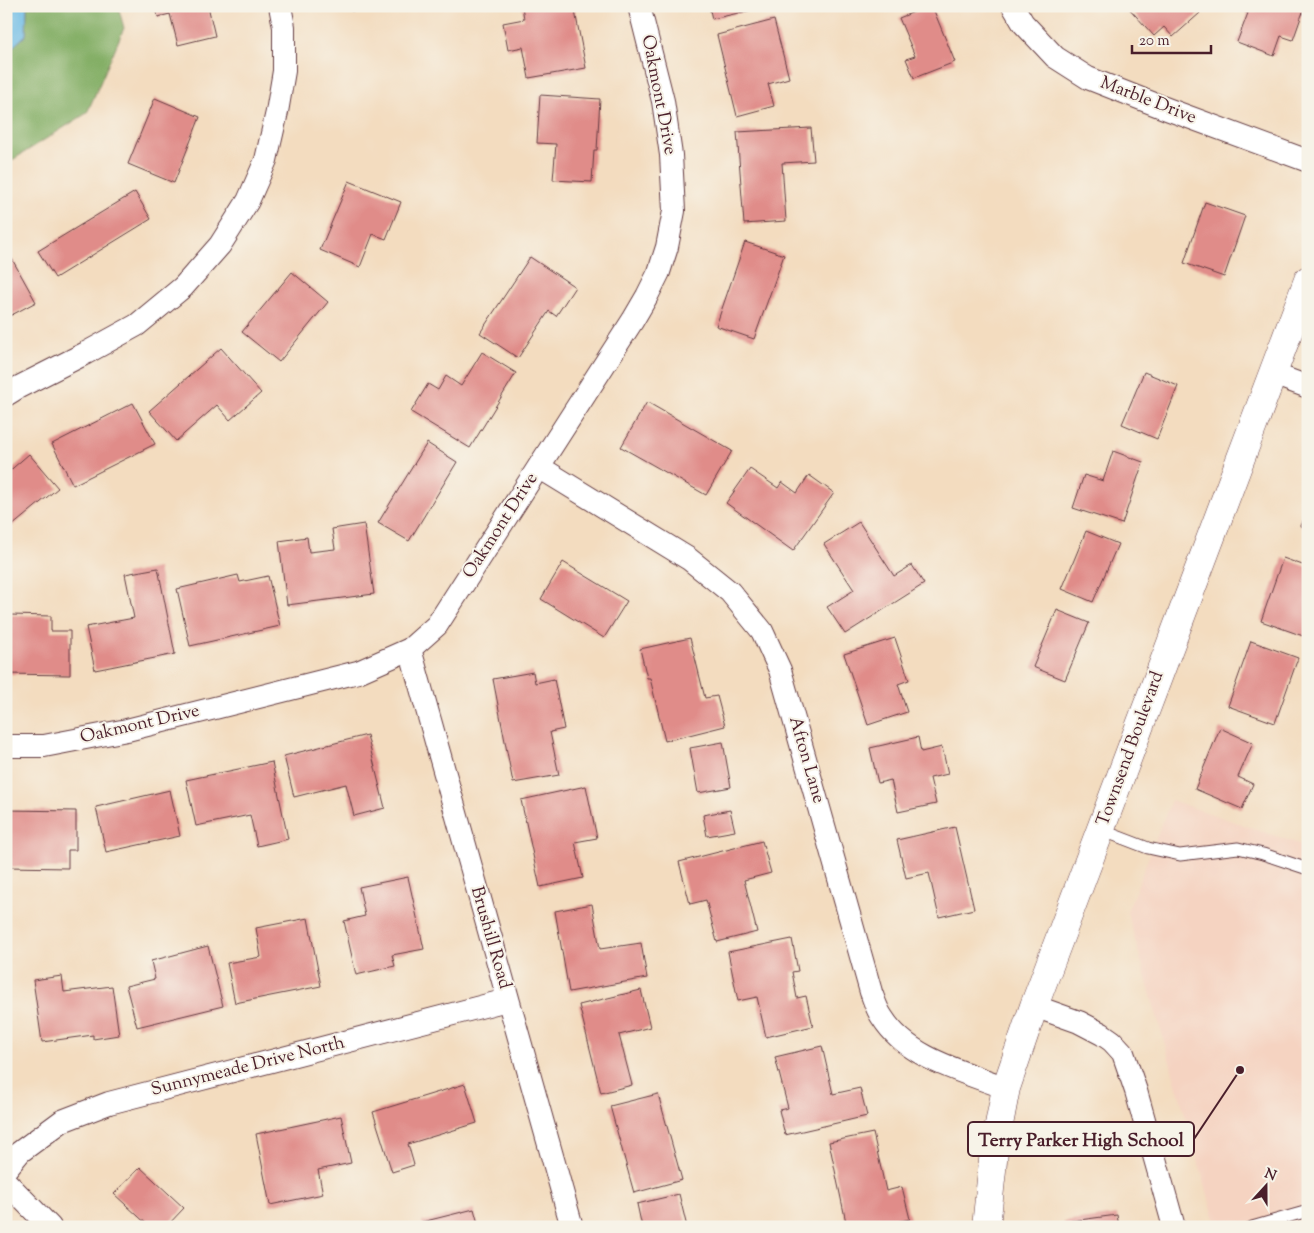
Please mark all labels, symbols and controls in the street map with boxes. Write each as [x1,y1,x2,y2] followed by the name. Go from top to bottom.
[1132,22,1210,54] scale bar
[1139,31,1170,52] text: 20 m
[634,33,682,157] street label: Oakmont Drive
[1096,71,1200,131] street label: Marble Drive
[457,468,545,584] street label: Oakmont Drive
[1091,668,1171,830] street label: Townsend Boulevard
[78,699,202,751] street label: Oakmont Drive
[781,713,831,807] street label: Afton Lane
[463,884,517,992] street label: Brushill Road
[148,1030,348,1104] street label: Sunnymeade Drive North
[968,1122,1194,1156] callout: Terry Parker High School
[978,1128,1185,1155] text: Terry Parker High School
[1242,1160,1292,1210] north arrow
[1261,1164,1279,1187] text: N

